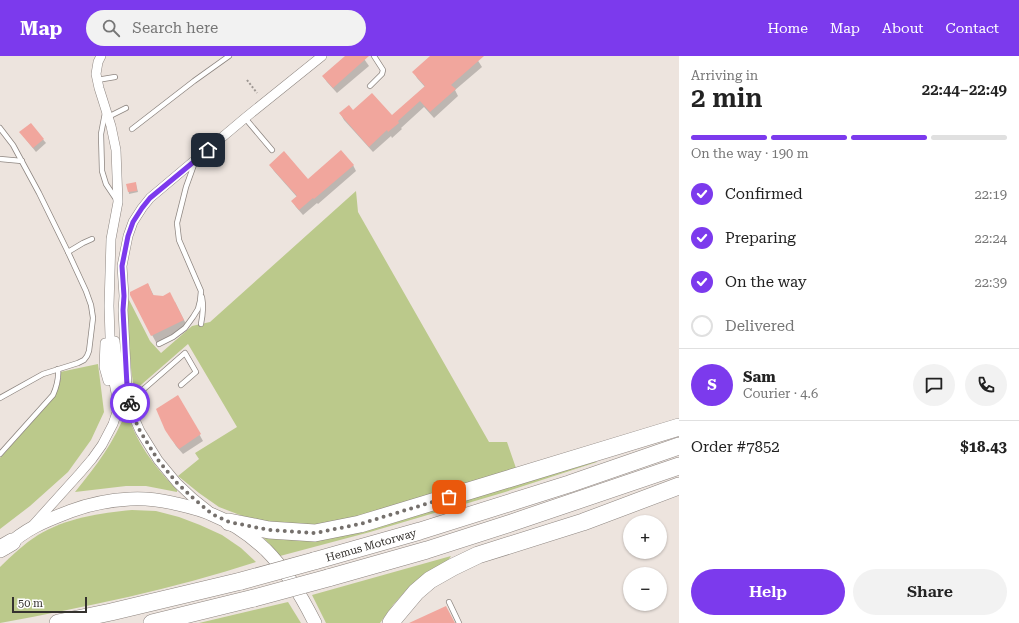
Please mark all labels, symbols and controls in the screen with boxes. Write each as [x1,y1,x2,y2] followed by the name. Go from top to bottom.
[86,10,366,46] search box
[20,17,62,40] text: Map
[100,17,122,39] icon: search
[132,19,218,37] text: Search here
[767,20,808,36] text: Home
[830,20,860,36] text: Map
[882,20,924,36] text: About
[946,20,999,36] text: Contact
[691,68,758,83] text: Arriving in
[922,81,1007,99] text: 22:44–22:49
[691,83,763,113] text: 2 min
[191,133,225,167] pin
[197,139,219,161] icon: home
[691,146,808,161] text: On the way · 190 m
[691,183,713,205] icon: check
[725,185,803,203] text: Confirmed
[975,187,1007,202] text: 22:19
[691,227,713,249] icon: check
[725,229,796,247] text: Preparing
[975,231,1007,246] text: 22:24
[691,271,713,293] icon: check
[725,273,807,291] text: On the way
[975,275,1007,290] text: 22:39
[725,317,795,335] text: Delivered
[913,364,955,406] button: chat
[965,364,1007,406] button: phone
[743,368,776,386] text: Sam
[707,376,717,394] text: S
[110,383,150,423] courier
[743,386,818,401] text: Courier · 4.6
[119,392,141,414] icon: bike
[691,438,780,456] text: Order #7852
[960,438,1007,456] text: $18.43
[432,480,466,514] pin
[438,486,460,508] icon: bag
[623,515,667,611] map controls
[623,515,667,559] button: +
[324,526,418,565] street label: Hemus Motorway
[623,567,667,611] button: −
[691,569,845,615] button: Help
[853,569,1007,615] button: Share
[12,595,87,614] scale bar
[18,597,43,610] text: 50 m

